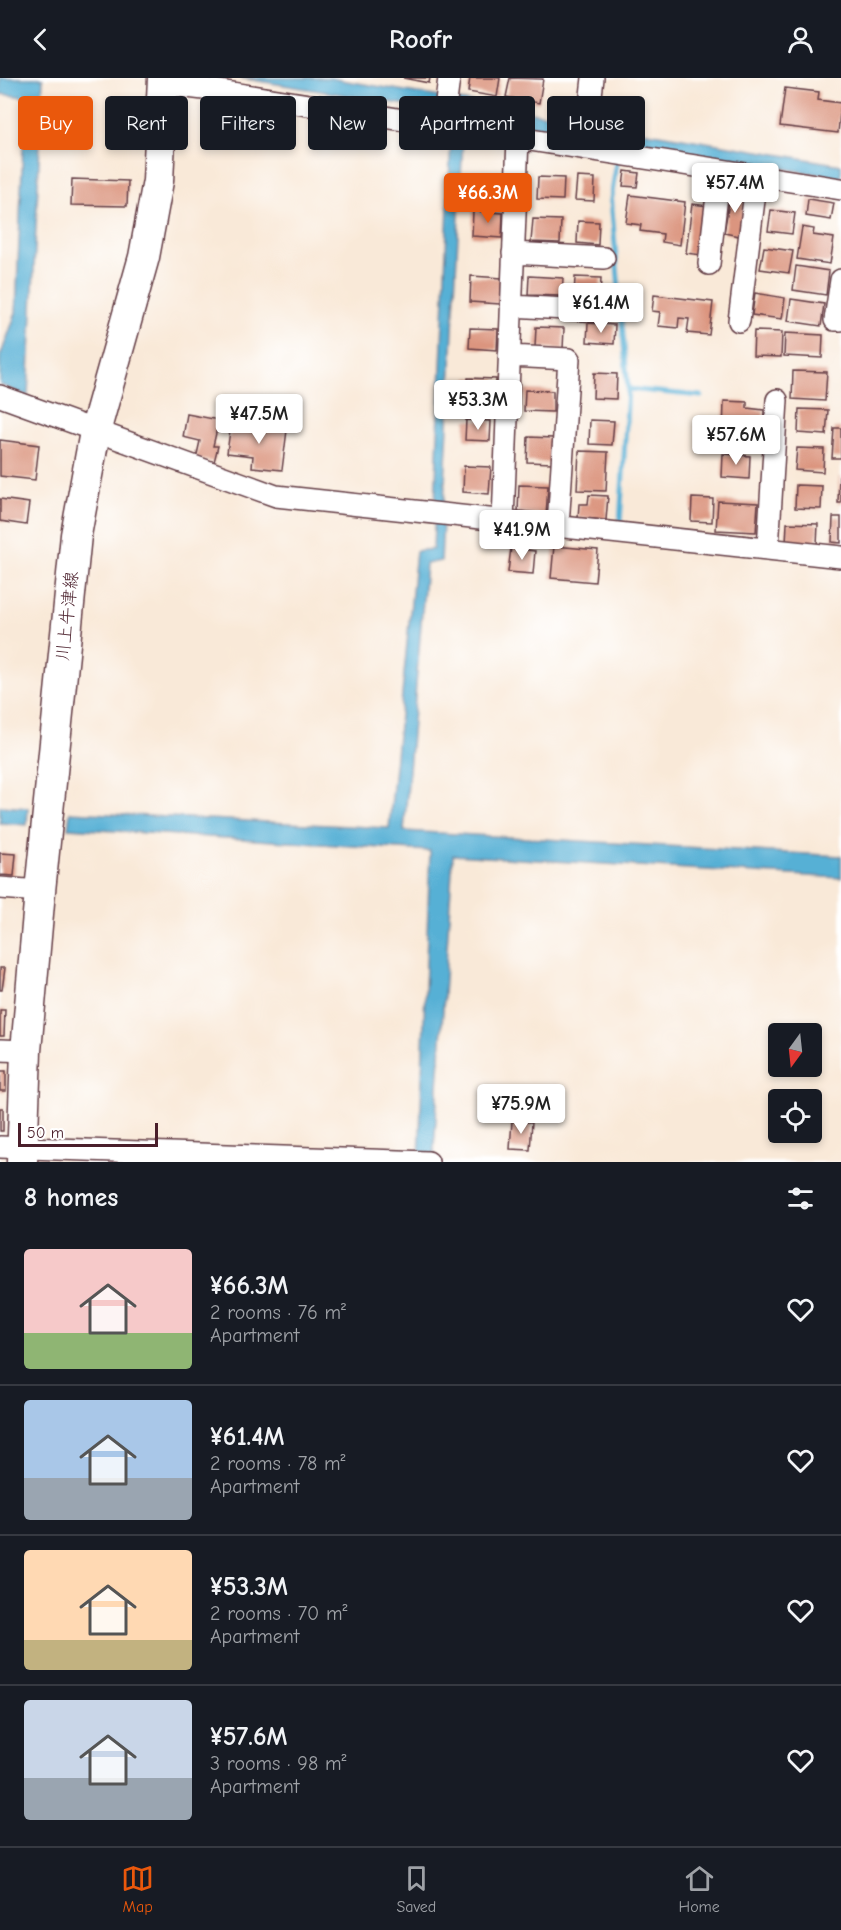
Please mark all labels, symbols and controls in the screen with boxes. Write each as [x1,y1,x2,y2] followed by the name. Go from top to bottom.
[24,23,57,56] icon: back
[784,23,817,56] icon: person
[389,24,452,55] text: Roofr
[18,96,93,150] chip: Buy
[105,96,188,150] chip: Rent
[200,96,296,150] chip: Filters
[308,96,387,150] chip: New
[399,96,535,150] chip: Apartment
[547,96,645,150] chip: House
[686,163,784,214] pin: ¥57.4M
[706,171,764,194] text: ¥57.4M
[439,173,537,224] pin: ¥66.3M
[458,181,518,204] text: ¥66.3M
[552,283,650,334] pin: ¥61.4M
[572,291,630,314] text: ¥61.4M
[429,380,527,431] pin: ¥53.3M
[448,388,508,411] text: ¥53.3M
[210,394,308,445] pin: ¥47.5M
[230,402,288,425] text: ¥47.5M
[687,415,785,466] pin: ¥57.6M
[706,423,766,446] text: ¥57.6M
[473,510,571,561] pin: ¥41.9M
[493,518,551,541] text: ¥41.9M
[52,570,83,662] street label: 川上牛津線
[768,1023,822,1077] north arrow
[768,1023,822,1143] map controls
[472,1084,570,1135] pin: ¥75.9M
[768,1089,822,1143] button: locate
[491,1092,551,1115] text: ¥75.9M
[18,1120,158,1148] scale bar
[27,1124,64,1142] text: 50 m
[784,1182,817,1215] icon: filters
[24,1183,118,1213] text: 8 homes
[210,1271,288,1301] text: ¥66.3M
[72,1273,144,1345] icon: home
[784,1293,817,1326] icon: heart
[210,1301,346,1324] text: 2 rooms · 76 m²
[210,1324,300,1347] text: Apartment
[210,1422,284,1452] text: ¥61.4M
[72,1424,144,1496] icon: home
[784,1444,817,1477] icon: heart
[210,1452,346,1475] text: 2 rooms · 78 m²
[210,1475,300,1498] text: Apartment
[210,1572,288,1602] text: ¥53.3M
[72,1574,144,1646] icon: home
[784,1594,817,1627] icon: heart
[210,1602,347,1625] text: 2 rooms · 70 m²
[210,1625,300,1648] text: Apartment
[210,1722,288,1752] text: ¥57.6M
[72,1724,144,1796] icon: home
[784,1744,817,1777] icon: heart
[210,1752,346,1775] text: 3 rooms · 98 m²
[210,1775,300,1798] text: Apartment
[121,1862,154,1916] tab: Map
[396,1862,436,1916] tab: Saved
[679,1862,720,1916] tab: Home

